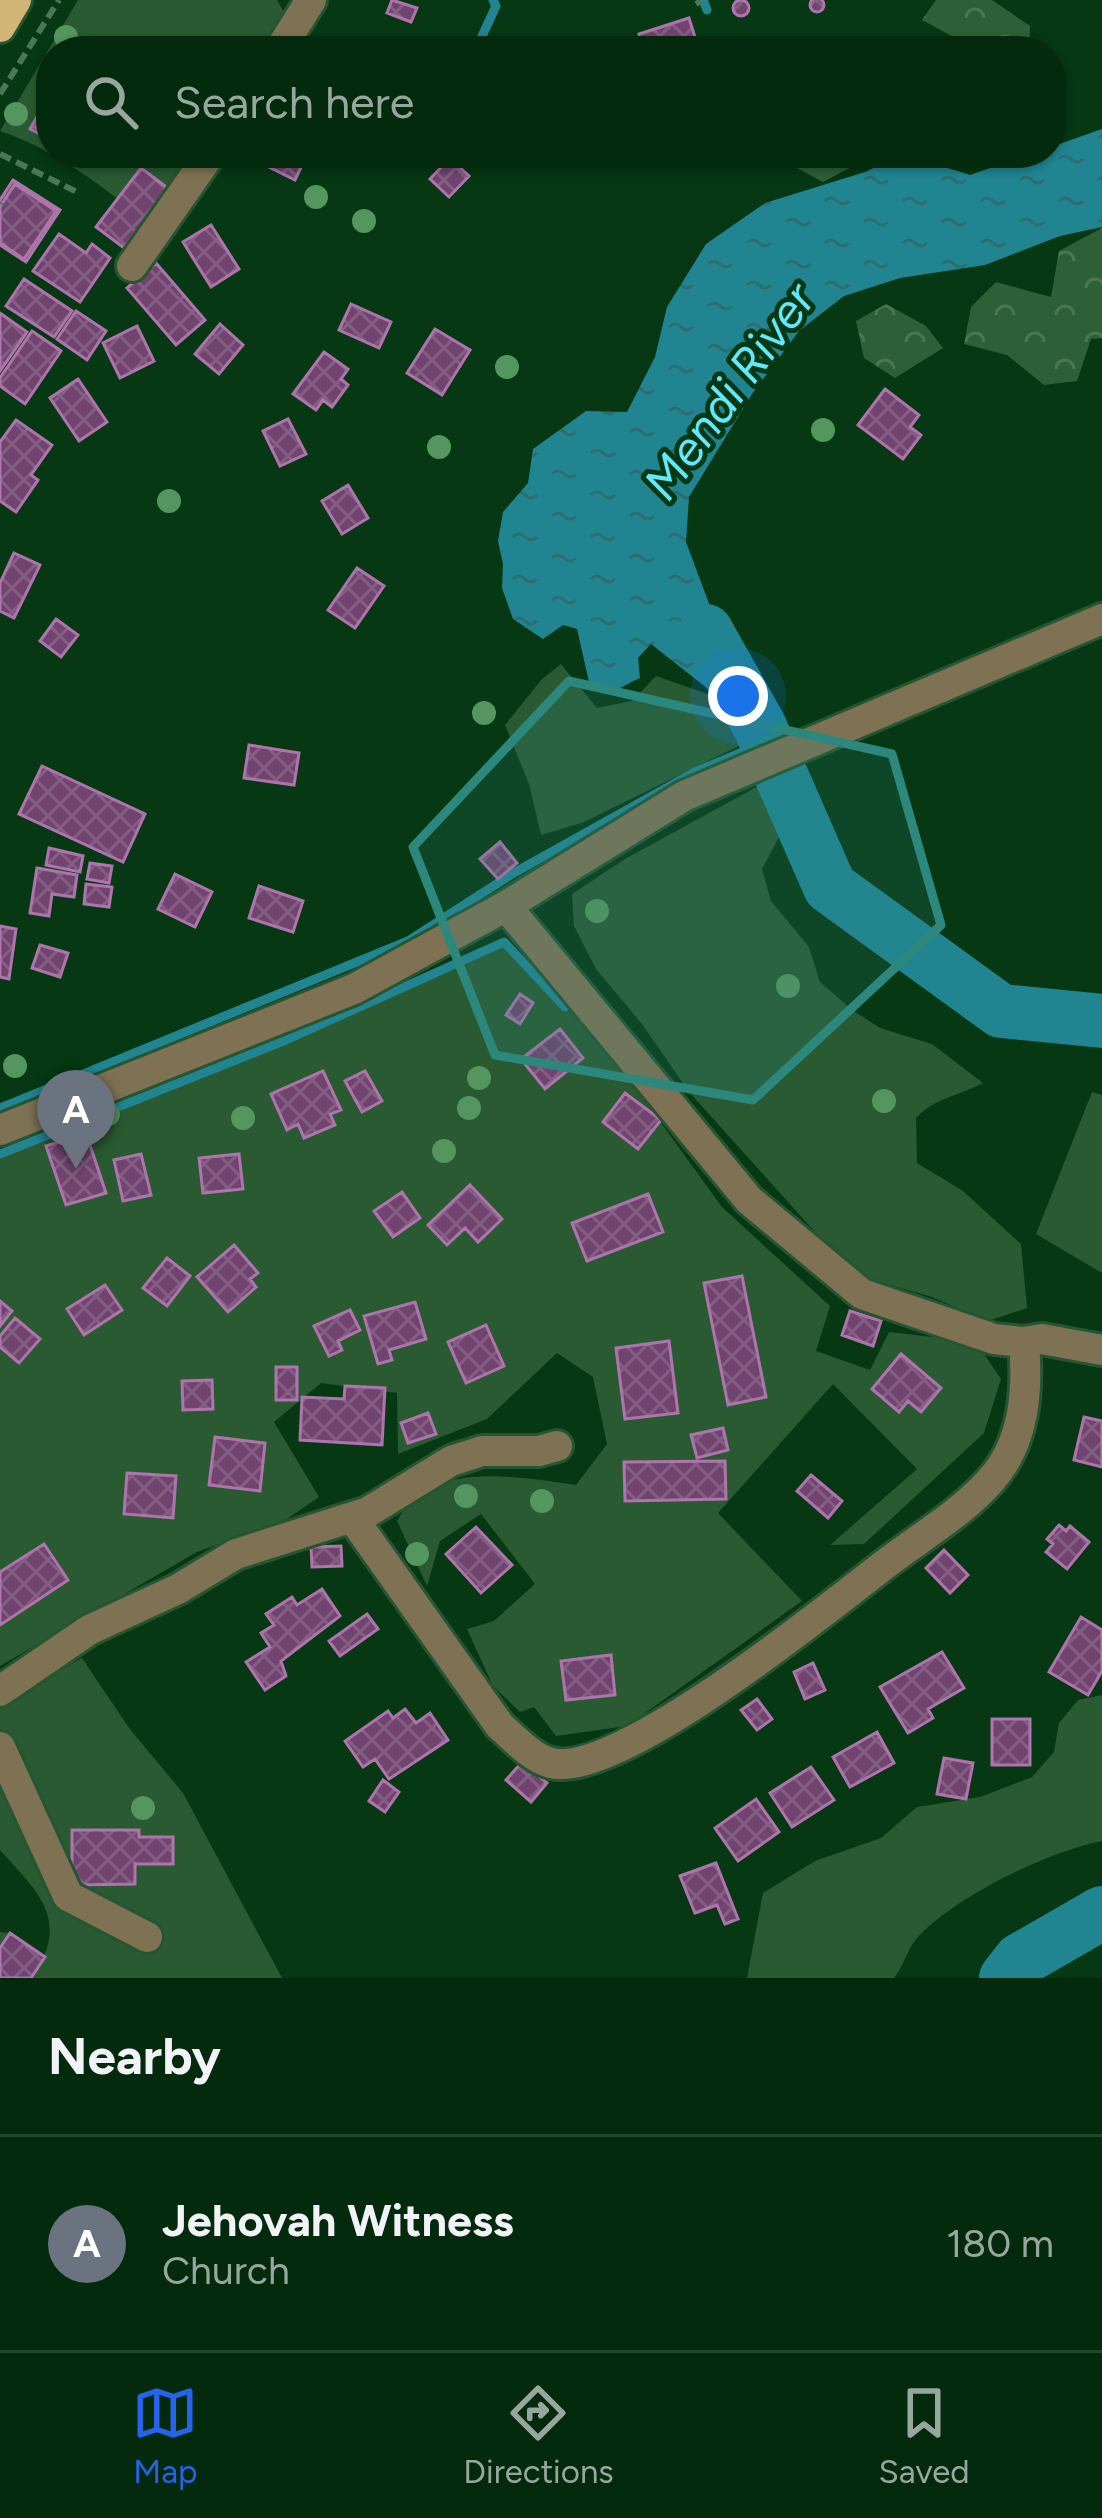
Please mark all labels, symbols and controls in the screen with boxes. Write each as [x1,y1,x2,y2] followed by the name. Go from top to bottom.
[36,36,1066,168] search box
[78,69,144,135] icon: search
[174,75,414,129] text: Search here
[631,270,828,510] water label: Mendi River
[708,666,768,726] your location
[37,1070,115,1169] pin: A
[48,2026,221,2087] text: Nearby
[162,2193,514,2247] text: Jehovah Witness
[73,2220,101,2267] text: A
[946,2220,1054,2267] text: 180 m
[162,2247,290,2294] text: Church
[132,2380,198,2491] tab: Map
[463,2380,614,2491] tab: Directions
[879,2380,970,2491] tab: Saved

